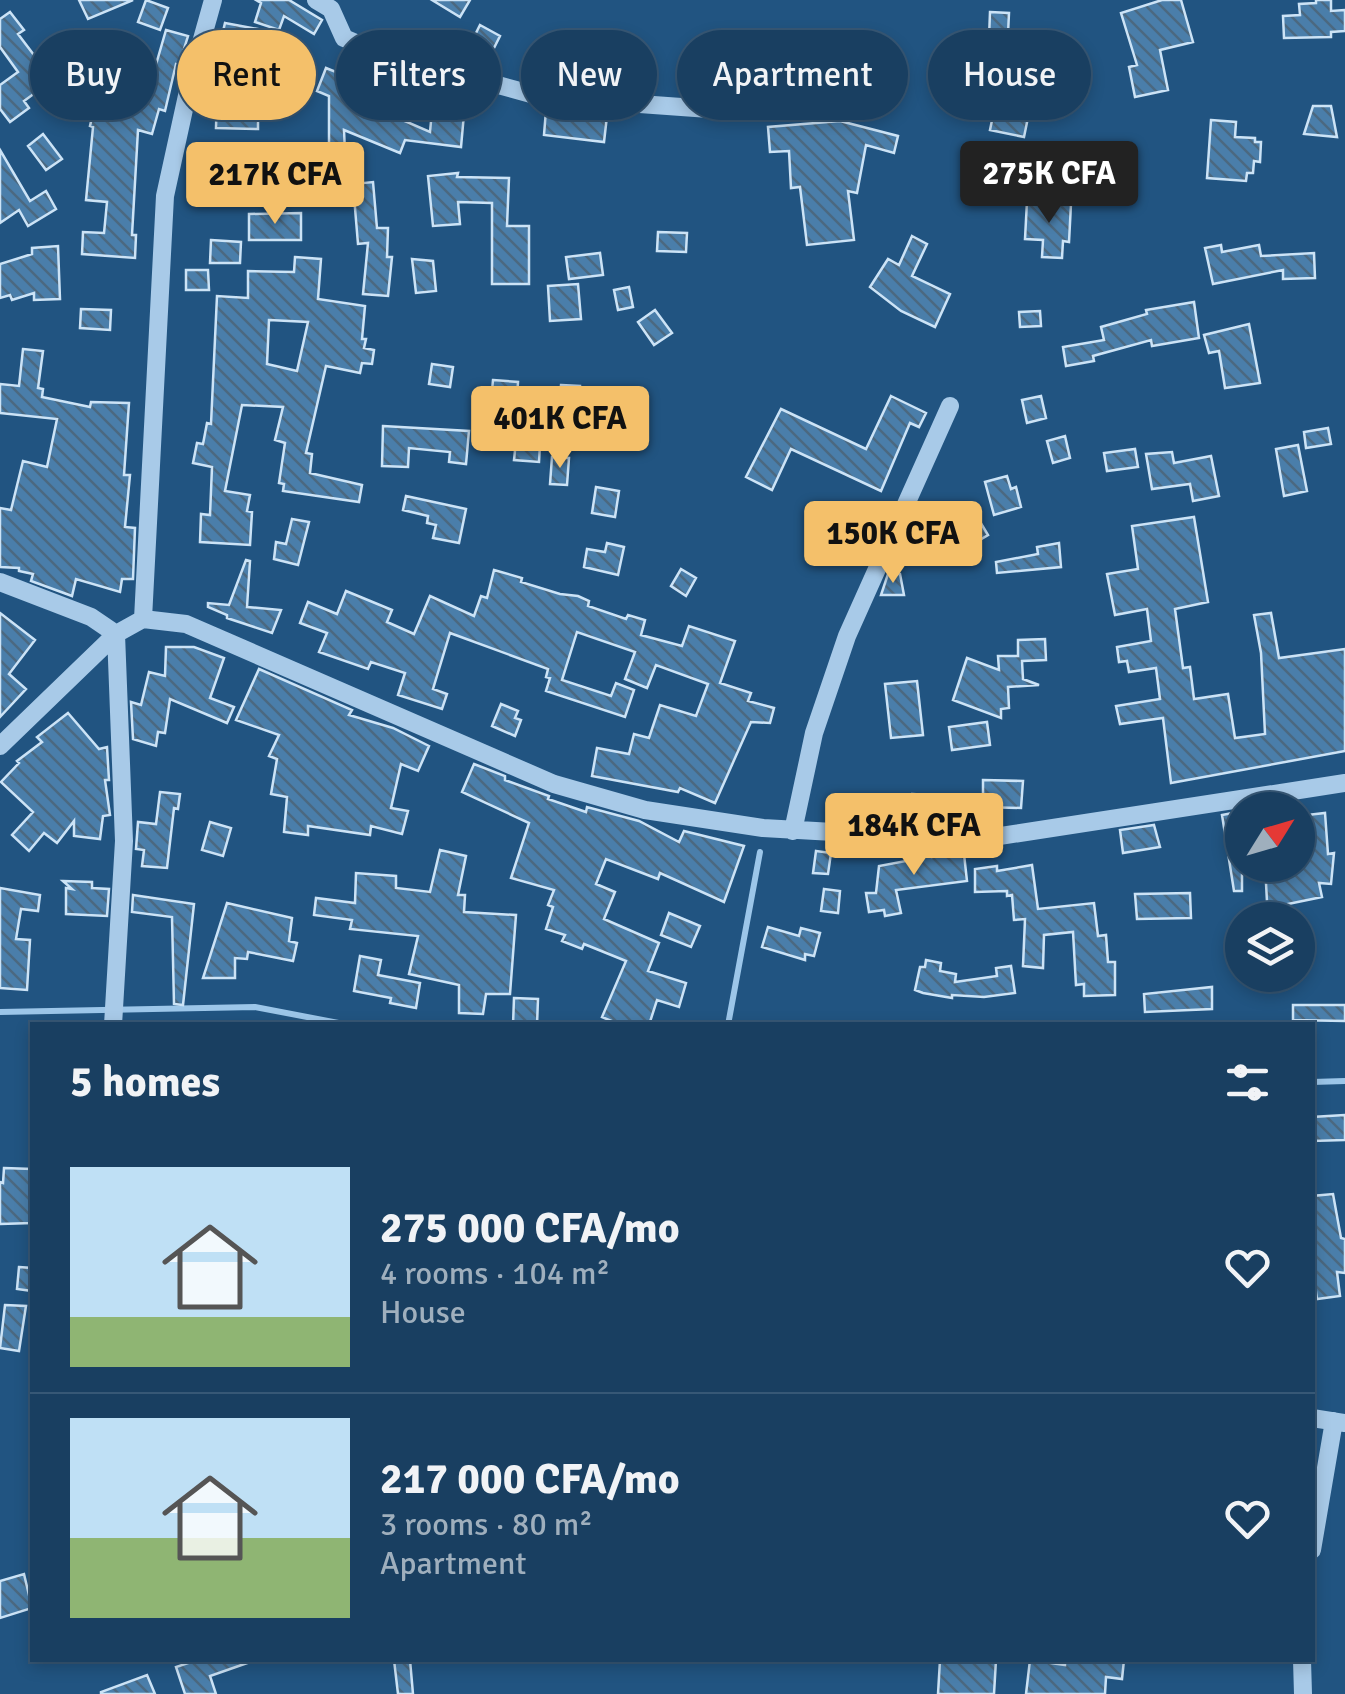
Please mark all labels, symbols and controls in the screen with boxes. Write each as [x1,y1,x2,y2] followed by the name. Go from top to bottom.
[30,30,157,120] chip: Buy
[177,30,316,120] chip: Rent
[336,30,501,120] chip: Filters
[521,30,657,120] chip: New
[677,30,908,120] chip: Apartment
[928,30,1091,120] chip: House
[946,141,1152,226] pin: 275K CFA
[172,142,378,227] pin: 217K CFA
[982,154,1116,193] text: 275K CFA
[208,155,342,194] text: 217K CFA
[457,386,663,471] pin: 401K CFA
[493,399,627,438] text: 401K CFA
[790,501,996,586] pin: 150K CFA
[826,514,960,553] text: 150K CFA
[1225,792,1315,882] north arrow
[1225,792,1315,992] map controls
[811,793,1017,878] pin: 184K CFA
[847,806,981,845] text: 184K CFA
[1225,902,1315,992] button: layers
[1220,1055,1275,1110] icon: filters
[70,1057,220,1108] text: 5 homes
[380,1203,680,1254] text: 275 000 CFA/mo
[150,1207,270,1327] icon: home
[1220,1240,1275,1295] icon: heart
[380,1254,610,1293] text: 4 rooms · 104 m²
[380,1293,466,1332] text: House
[380,1454,680,1505] text: 217 000 CFA/mo
[150,1458,270,1578] icon: home
[1220,1491,1275,1546] icon: heart
[380,1505,593,1544] text: 3 rooms · 80 m²
[380,1544,527,1583] text: Apartment

